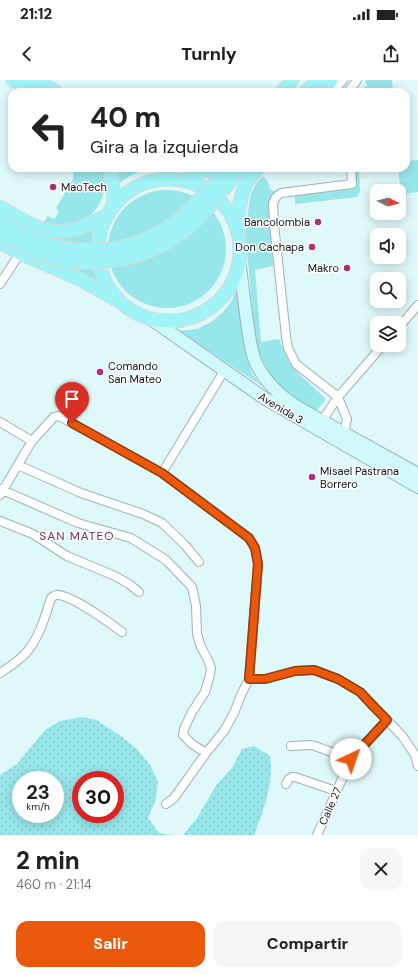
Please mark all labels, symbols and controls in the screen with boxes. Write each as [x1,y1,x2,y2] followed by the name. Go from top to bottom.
[20,4,52,24] text: 21:12
[181,42,237,66] text: Turnly
[16,43,38,65] icon: back
[380,43,402,65] icon: share
[90,99,161,136] text: 40 m
[24,104,76,156] icon: left
[90,135,238,159] text: Gira a la izquierda
[61,180,107,194] place label: MaoTech
[48,182,58,192] marker: MaoTech
[370,184,406,220] north arrow
[370,184,406,352] map controls
[244,215,310,229] place label: Bancolombia
[313,217,323,227] marker: Bancolombia
[370,228,406,264] button: sound
[235,240,304,254] place label: Don Cachapa
[307,242,317,252] marker: Don Cachapa
[308,261,339,275] place label: Makro
[342,263,352,273] marker: Makro
[370,272,406,308] button: search
[370,316,406,352] button: layers
[108,359,162,386] place label: Comando San Mateo
[95,367,105,377] marker: Comando San Mateo
[55,382,89,423] pin
[61,388,83,410] icon: arrive
[256,389,306,427] street label: Avenida 3
[320,464,399,491] place label: Misael Pastrana Borrero
[307,472,317,482] marker: Misael Pastrana Borrero
[39,528,115,544] district label: SAN MATEO
[330,738,372,780] position arrow
[72,771,124,823] speed limit sign: 30
[26,779,50,805] text: 23
[315,785,345,827] street label: Calle 27
[26,800,50,813] text: km/h
[16,845,80,876] text: 2 min
[360,848,402,890] button: close
[16,876,92,893] text: 460 m · 21:14
[16,921,205,967] button: Salir
[213,921,402,967] button: Compartir

